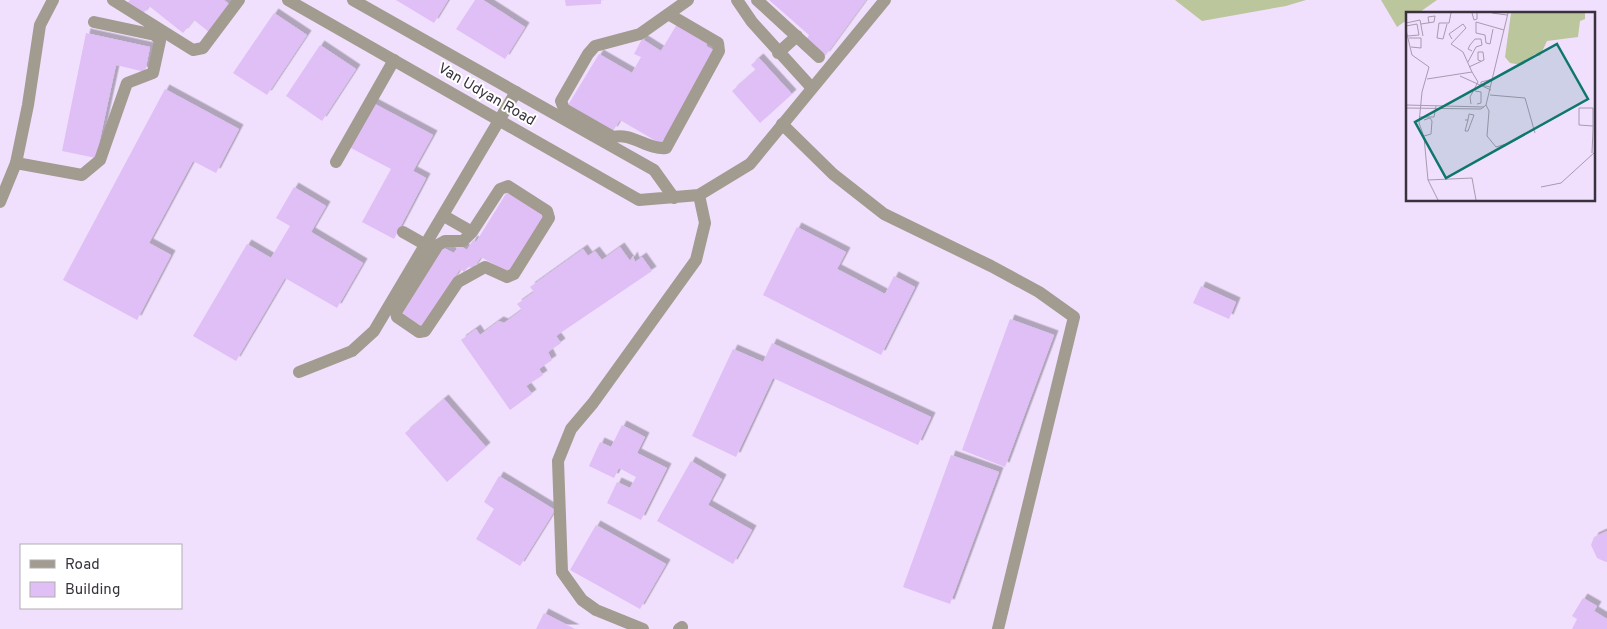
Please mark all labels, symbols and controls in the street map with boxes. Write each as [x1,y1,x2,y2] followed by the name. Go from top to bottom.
[1406,12,1594,201] inset map
[434,60,539,131] street label: Van Udyan Road
[20,544,182,609] legend
[65,556,100,575] text: Road
[65,581,120,600] text: Building

